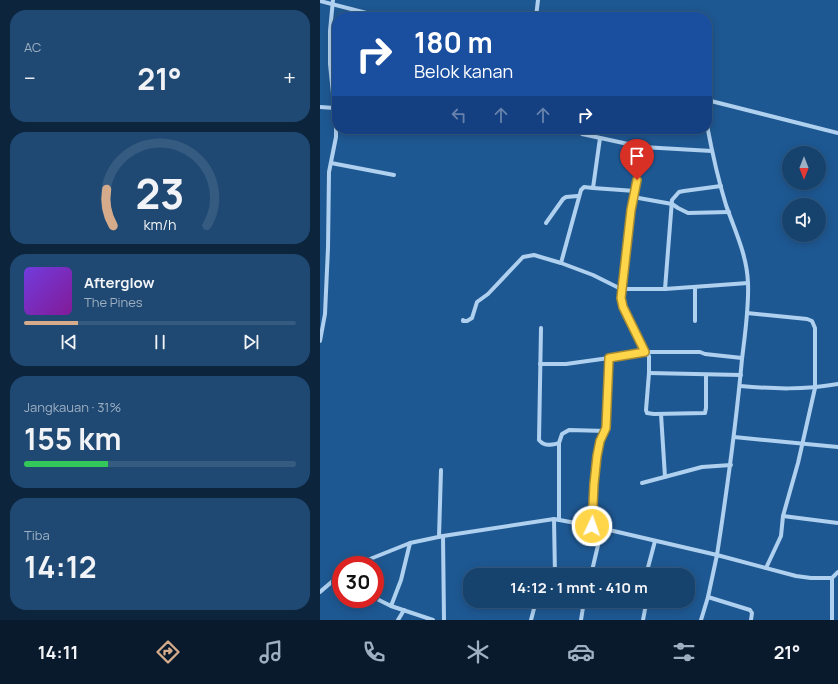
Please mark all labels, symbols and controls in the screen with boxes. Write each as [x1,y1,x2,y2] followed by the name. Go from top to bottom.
[414,23,493,61] text: 180 m
[348,28,400,80] icon: right
[24,38,41,56] text: AC
[137,58,182,99] text: 21°
[414,59,513,83] text: Belok kanan
[24,63,36,93] text: −
[283,63,296,93] text: +
[448,104,470,126] icon: left
[490,104,512,126] icon: ahead
[532,104,554,126] icon: ahead
[574,104,596,126] icon: right
[620,139,654,180] pin
[626,145,648,167] icon: arrive
[782,146,826,190] north arrow
[782,146,826,242] map controls
[136,165,184,221] text: 23
[782,198,826,242] button: sound
[143,215,177,234] text: km/h
[84,272,155,293] text: Afterglow
[84,293,143,311] text: The Pines
[58,331,80,353] icon: previous
[149,331,171,353] icon: pause
[240,331,262,353] icon: next
[24,398,121,416] text: Jangkauan · 31%
[24,418,121,459] text: 155 km
[571,505,613,547] position arrow
[24,526,50,544] text: Tiba
[24,546,97,587] text: 14:12
[332,556,384,608] speed limit sign: 30
[510,577,648,598] text: 14:12 · 1 mnt · 410 m
[154,638,182,666] icon: directions
[257,638,285,666] icon: music
[360,638,388,666] icon: phone
[464,638,492,666] icon: climate
[567,638,595,666] icon: car
[670,638,698,666] icon: filters
[38,640,78,664] text: 14:11
[774,640,800,664] text: 21°

